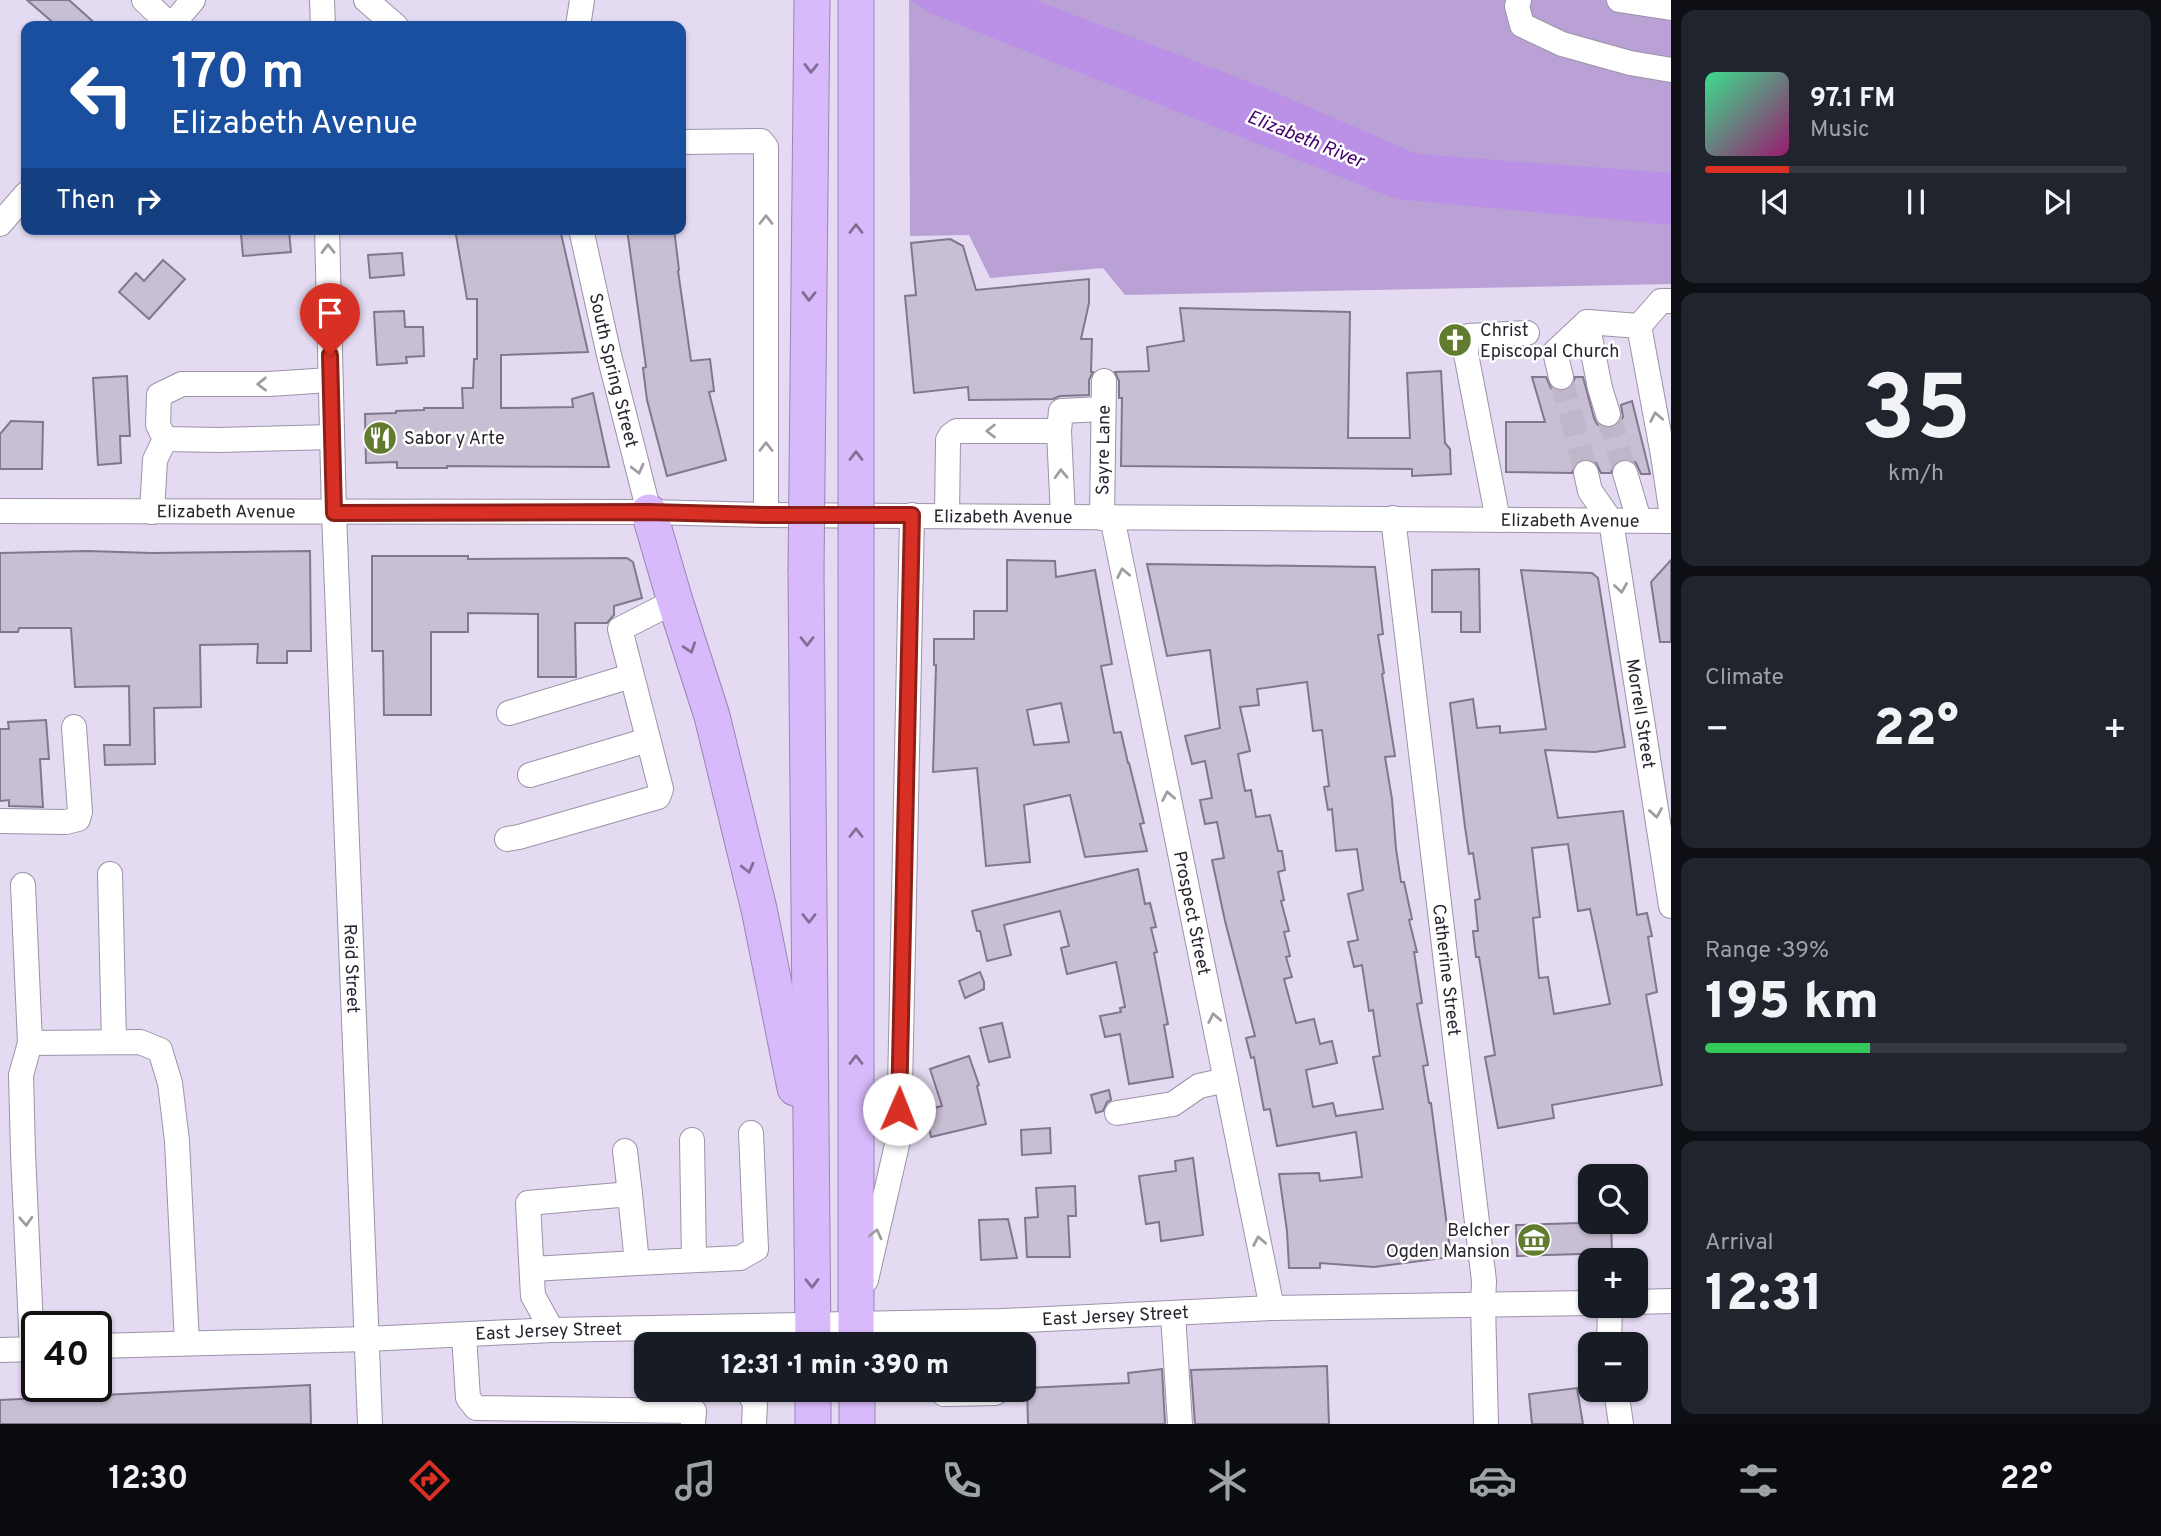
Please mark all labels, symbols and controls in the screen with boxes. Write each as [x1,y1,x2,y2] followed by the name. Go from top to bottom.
[171,44,304,106] text: 170 m
[56,49,147,140] icon: left
[803,63,819,74] one-way arrow
[1810,83,1895,116] text: 97.1 FM
[171,105,418,145] text: Elizabeth Avenue
[1243,106,1369,175] water label: Elizabeth River
[1810,116,1870,145] text: Music
[129,182,167,220] icon: right
[1756,183,1794,221] icon: previous
[1897,183,1935,221] icon: pause
[2038,183,2076,221] icon: next
[56,185,115,218] text: Then
[758,214,774,224] one-way arrow
[848,223,864,233] one-way arrow
[320,243,335,254] one-way arrow
[300,283,360,355] pin
[583,291,642,450] street label: South Spring Street
[801,291,817,301] one-way arrow
[311,294,349,332] icon: arrive
[1480,320,1619,364] place label: Christ Episcopal Church
[1436,321,1474,359] church icon: Christ Episcopal Church
[1861,357,1971,472] text: 35
[257,376,267,392] one-way arrow
[1092,405,1117,495] street label: Sayre Lane
[1650,411,1665,423] one-way arrow
[361,419,399,457] restaurant icon: Sabor y Arte
[985,423,996,439] one-way arrow
[404,428,505,451] place label: Sabor y Arte
[758,441,774,452] one-way arrow
[848,450,864,461] one-way arrow
[1888,460,1944,489] text: km/h
[630,463,644,475] one-way arrow
[1053,468,1068,479] one-way arrow
[157,501,295,524] street label: Elizabeth Avenue
[933,506,1072,530] street label: Elizabeth Avenue
[1500,510,1639,534] street label: Elizabeth Avenue
[1116,567,1131,579] one-way arrow
[1613,582,1628,594] one-way arrow
[799,637,815,647] one-way arrow
[681,642,696,654] one-way arrow
[1620,657,1659,770] street label: Morrell Street
[1705,664,1784,693] text: Climate
[1873,698,1959,764] text: 22°
[1705,707,1730,756] text: −
[2102,707,2127,756] text: +
[1162,790,1177,802] one-way arrow
[1649,807,1664,819] one-way arrow
[848,827,864,838] one-way arrow
[1167,849,1214,977] street label: Prospect Street
[740,862,755,874] one-way arrow
[1426,903,1465,1037] street label: Catherine Street
[801,913,817,924] one-way arrow
[337,923,364,1014] street label: Reid Street
[1705,937,1829,966] text: Range · 39%
[1705,971,1879,1037] text: 195 km
[1207,1012,1222,1024] one-way arrow
[848,1055,864,1065] one-way arrow
[862,1072,936,1146] position arrow
[1578,1164,1648,1402] map controls
[1578,1164,1648,1234] button: search
[18,1216,33,1227] one-way arrow
[1386,1220,1510,1264] place label: Belcher Ogden Mansion
[1515,1221,1553,1259] museum icon: Belcher Ogden Mansion
[868,1228,883,1240] one-way arrow
[1705,1229,1774,1258] text: Arrival
[1252,1235,1267,1247] one-way arrow
[1578,1248,1648,1318] button: +
[1705,1263,1823,1329] text: 12:31
[805,1277,820,1288] one-way arrow
[1042,1302,1190,1332] street label: East Jersey Street
[21,1311,112,1402] speed limit sign: 40
[475,1319,622,1347] street label: East Jersey Street
[1578,1332,1648,1402] button: −
[721,1350,949,1383] text: 12:31 · 1 min · 390 m
[405,1456,454,1505] icon: directions
[671,1456,720,1505] icon: music
[937,1456,986,1505] icon: phone
[1203,1456,1252,1505] icon: climate
[1468,1456,1517,1505] icon: car
[1734,1456,1783,1505] icon: filters
[108,1460,188,1500] text: 12:30
[2000,1460,2053,1500] text: 22°

